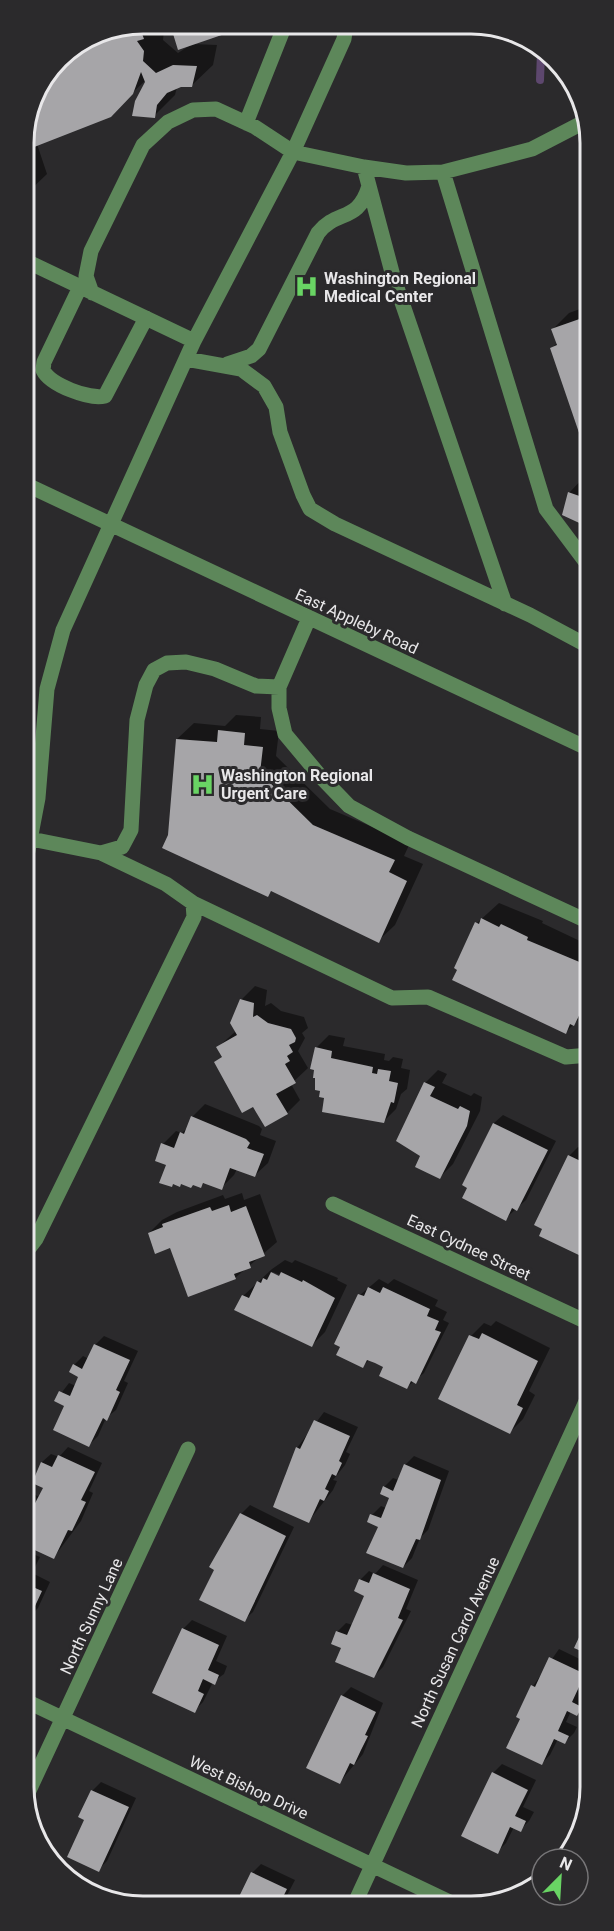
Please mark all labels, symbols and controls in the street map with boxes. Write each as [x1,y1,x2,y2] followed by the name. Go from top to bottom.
[324,269,476,306] place label: Washington Regional Medical Center
[293,274,319,300] hospital icon: Washington Regional Medical Center
[292,585,421,658] street label: East Appleby Road
[221,766,373,803] place label: Washington Regional Urgent Care
[190,771,216,797] hospital icon: Washington Regional Urgent Care
[404,1210,534,1284] street label: East Cydnee Street
[408,1554,503,1731] street label: North Susan Carol Avenue
[56,1555,127,1678] street label: North Sunny Lane
[186,1752,311,1823] street label: West Bishop Drive
[530,1847,590,1907] north arrow
[557,1853,575,1875] text: N

